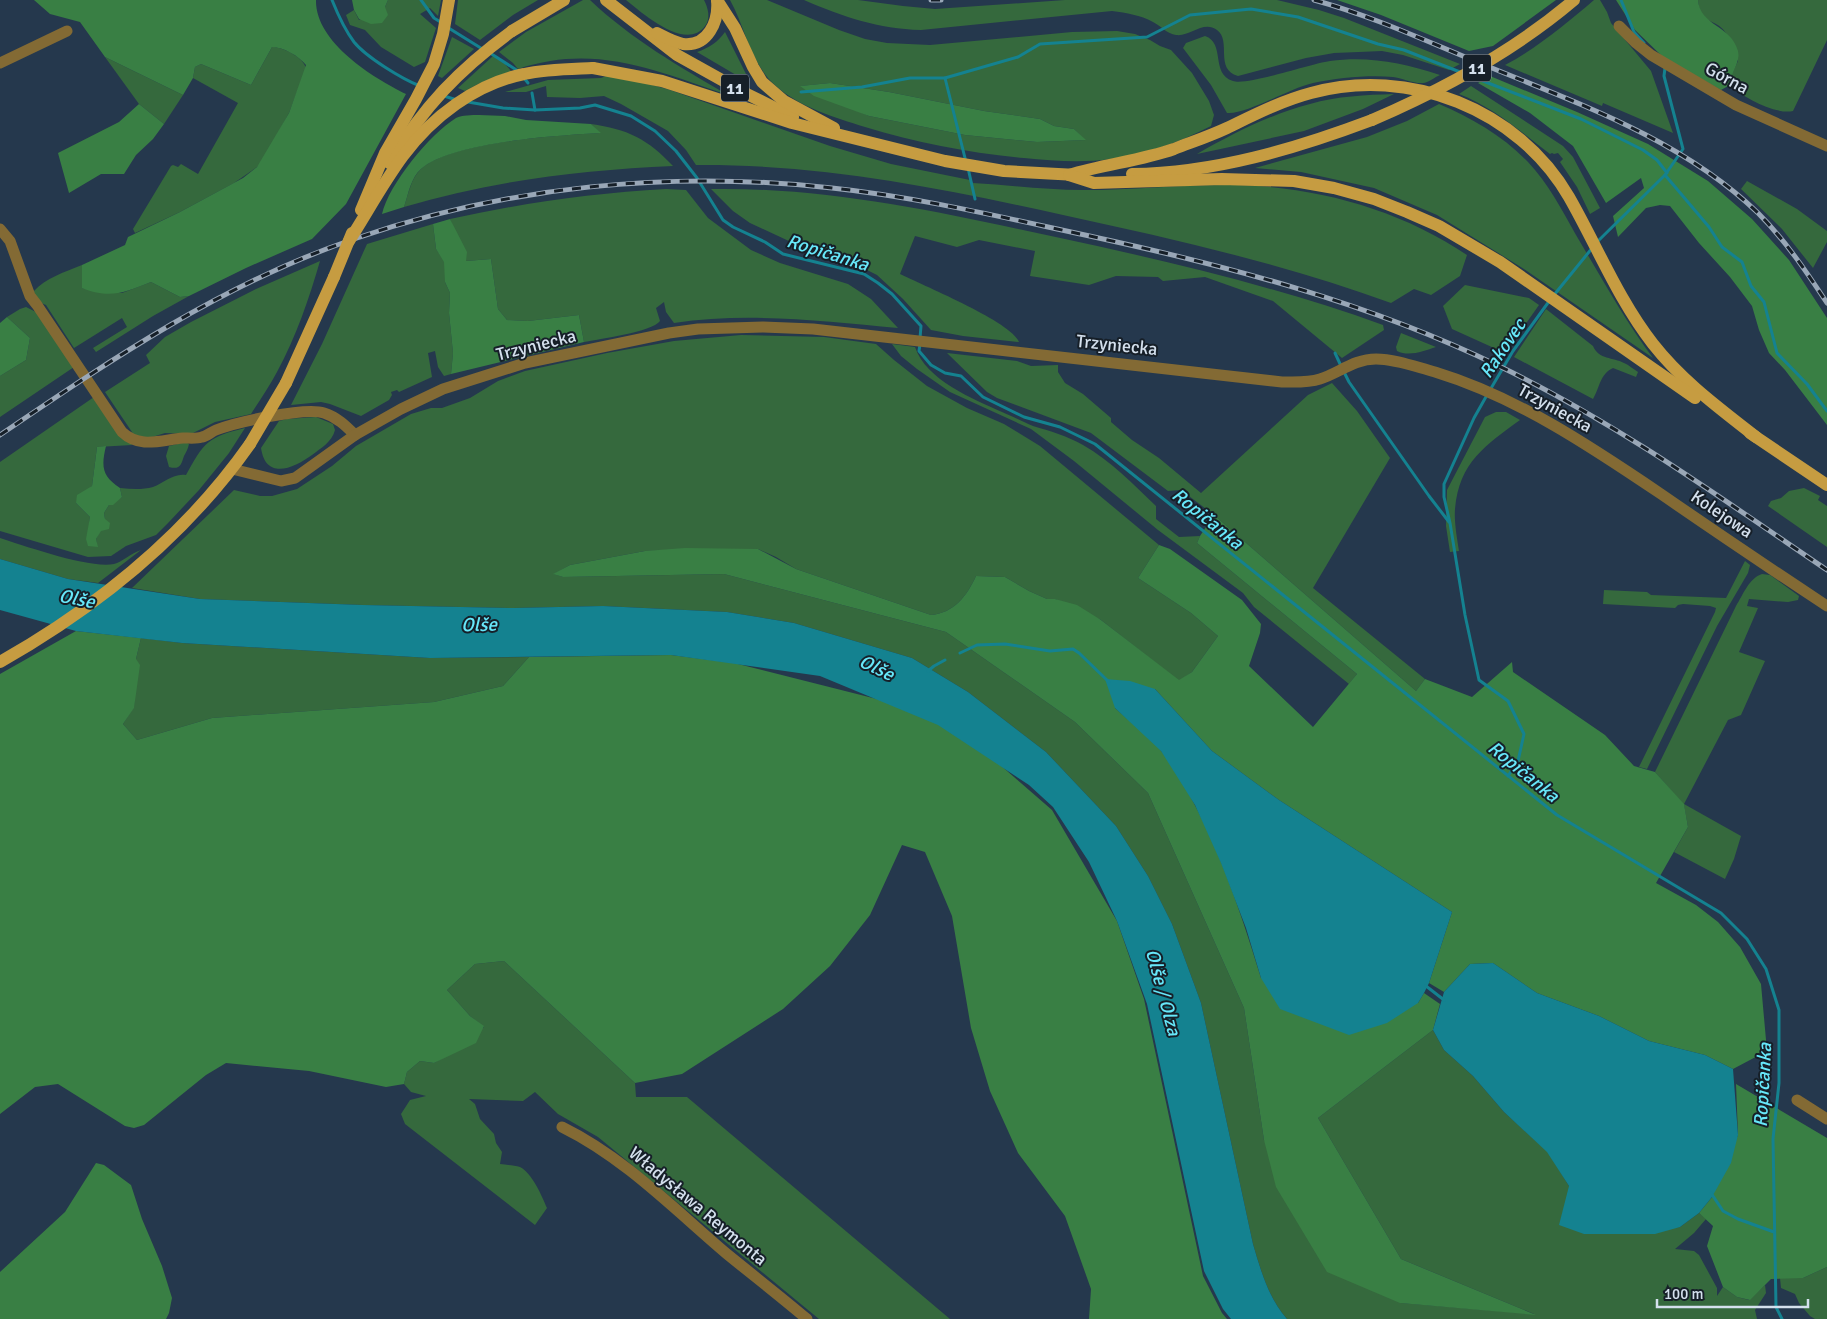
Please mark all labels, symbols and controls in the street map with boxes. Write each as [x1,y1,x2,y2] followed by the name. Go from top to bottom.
[1463,54,1491,82] road number: 11
[1701,57,1753,99] street label: Górna
[721,75,749,102] road number: 11
[784,229,873,277] water label: Ropičanka
[1474,313,1533,383] water label: Rakovec
[494,324,578,366] street label: Trzyniecka
[1075,330,1159,360] street label: Trzyniecka
[1514,379,1596,437] street label: Trzyniecka
[1167,483,1249,556] water label: Ropičanka
[1687,485,1757,543] street label: Kolejowa
[57,584,98,614] water label: Olše
[461,613,499,637] water label: Olše
[855,649,899,687] water label: Olše
[1483,736,1565,809] water label: Ropičanka
[1140,946,1186,1040] water label: Olše / Olza
[1749,1041,1777,1128] water label: Ropičanka
[624,1142,772,1270] street label: Władysława Reymonta
[1657,1276,1808,1308] scale bar
[1664,1285,1704,1303] text: 100 m

